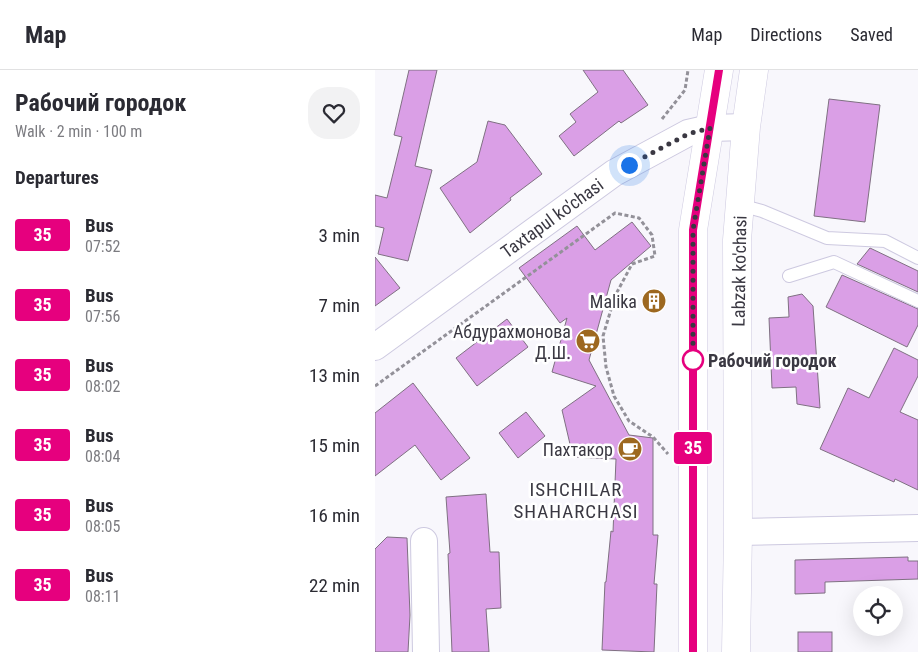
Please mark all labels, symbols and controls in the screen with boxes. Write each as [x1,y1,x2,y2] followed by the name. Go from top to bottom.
[25,21,66,49] text: Map
[691,24,722,45] text: Map
[750,24,822,45] text: Directions
[850,24,893,45] text: Saved
[308,87,360,139] button: heart
[15,89,186,117] text: Рабочий городок
[15,122,142,141] text: Walk · 2 min · 100 m
[617,153,642,178] your location
[15,166,99,189] text: Departures
[497,174,607,262] street label: Taxtapul ko'chasi
[85,214,114,237] text: Bus
[728,215,750,327] street label: Labzak ko'chasi
[33,224,52,245] text: 35
[318,224,360,247] text: 3 min
[85,237,120,256] text: 07:52
[85,284,114,307] text: Bus
[641,288,667,314] building icon: Malika
[590,291,637,312] place label: Malika
[33,294,52,315] text: 35
[318,294,360,317] text: 7 min
[85,307,120,326] text: 07:56
[453,321,571,363] place label: Абдурахмонова Д.Ш.
[575,328,601,354] supermarket icon: Абдурахмонова Д.Ш.
[682,349,704,371] marker: Рабочий городок
[708,350,836,371] place label: Рабочий городок
[85,354,114,377] text: Bus
[33,364,52,385] text: 35
[309,364,360,387] text: 13 min
[85,377,120,396] text: 08:02
[85,424,114,447] text: Bus
[671,432,715,464] line badge: 35
[33,434,52,455] text: 35
[309,434,360,457] text: 15 min
[617,436,643,462] cafe icon: Пахтакор
[684,437,702,458] text: 35
[543,439,613,460] place label: Пахтакор
[85,447,120,466] text: 08:04
[513,478,639,523] district label: ISHCHILAR SHAHARCHASI
[85,494,114,517] text: Bus
[33,504,52,525] text: 35
[309,504,360,527] text: 16 min
[85,517,120,536] text: 08:05
[85,564,114,587] text: Bus
[33,574,52,595] text: 35
[309,574,360,597] text: 22 min
[853,586,903,636] map controls
[853,586,903,636] button: locate
[85,587,120,606] text: 08:11

